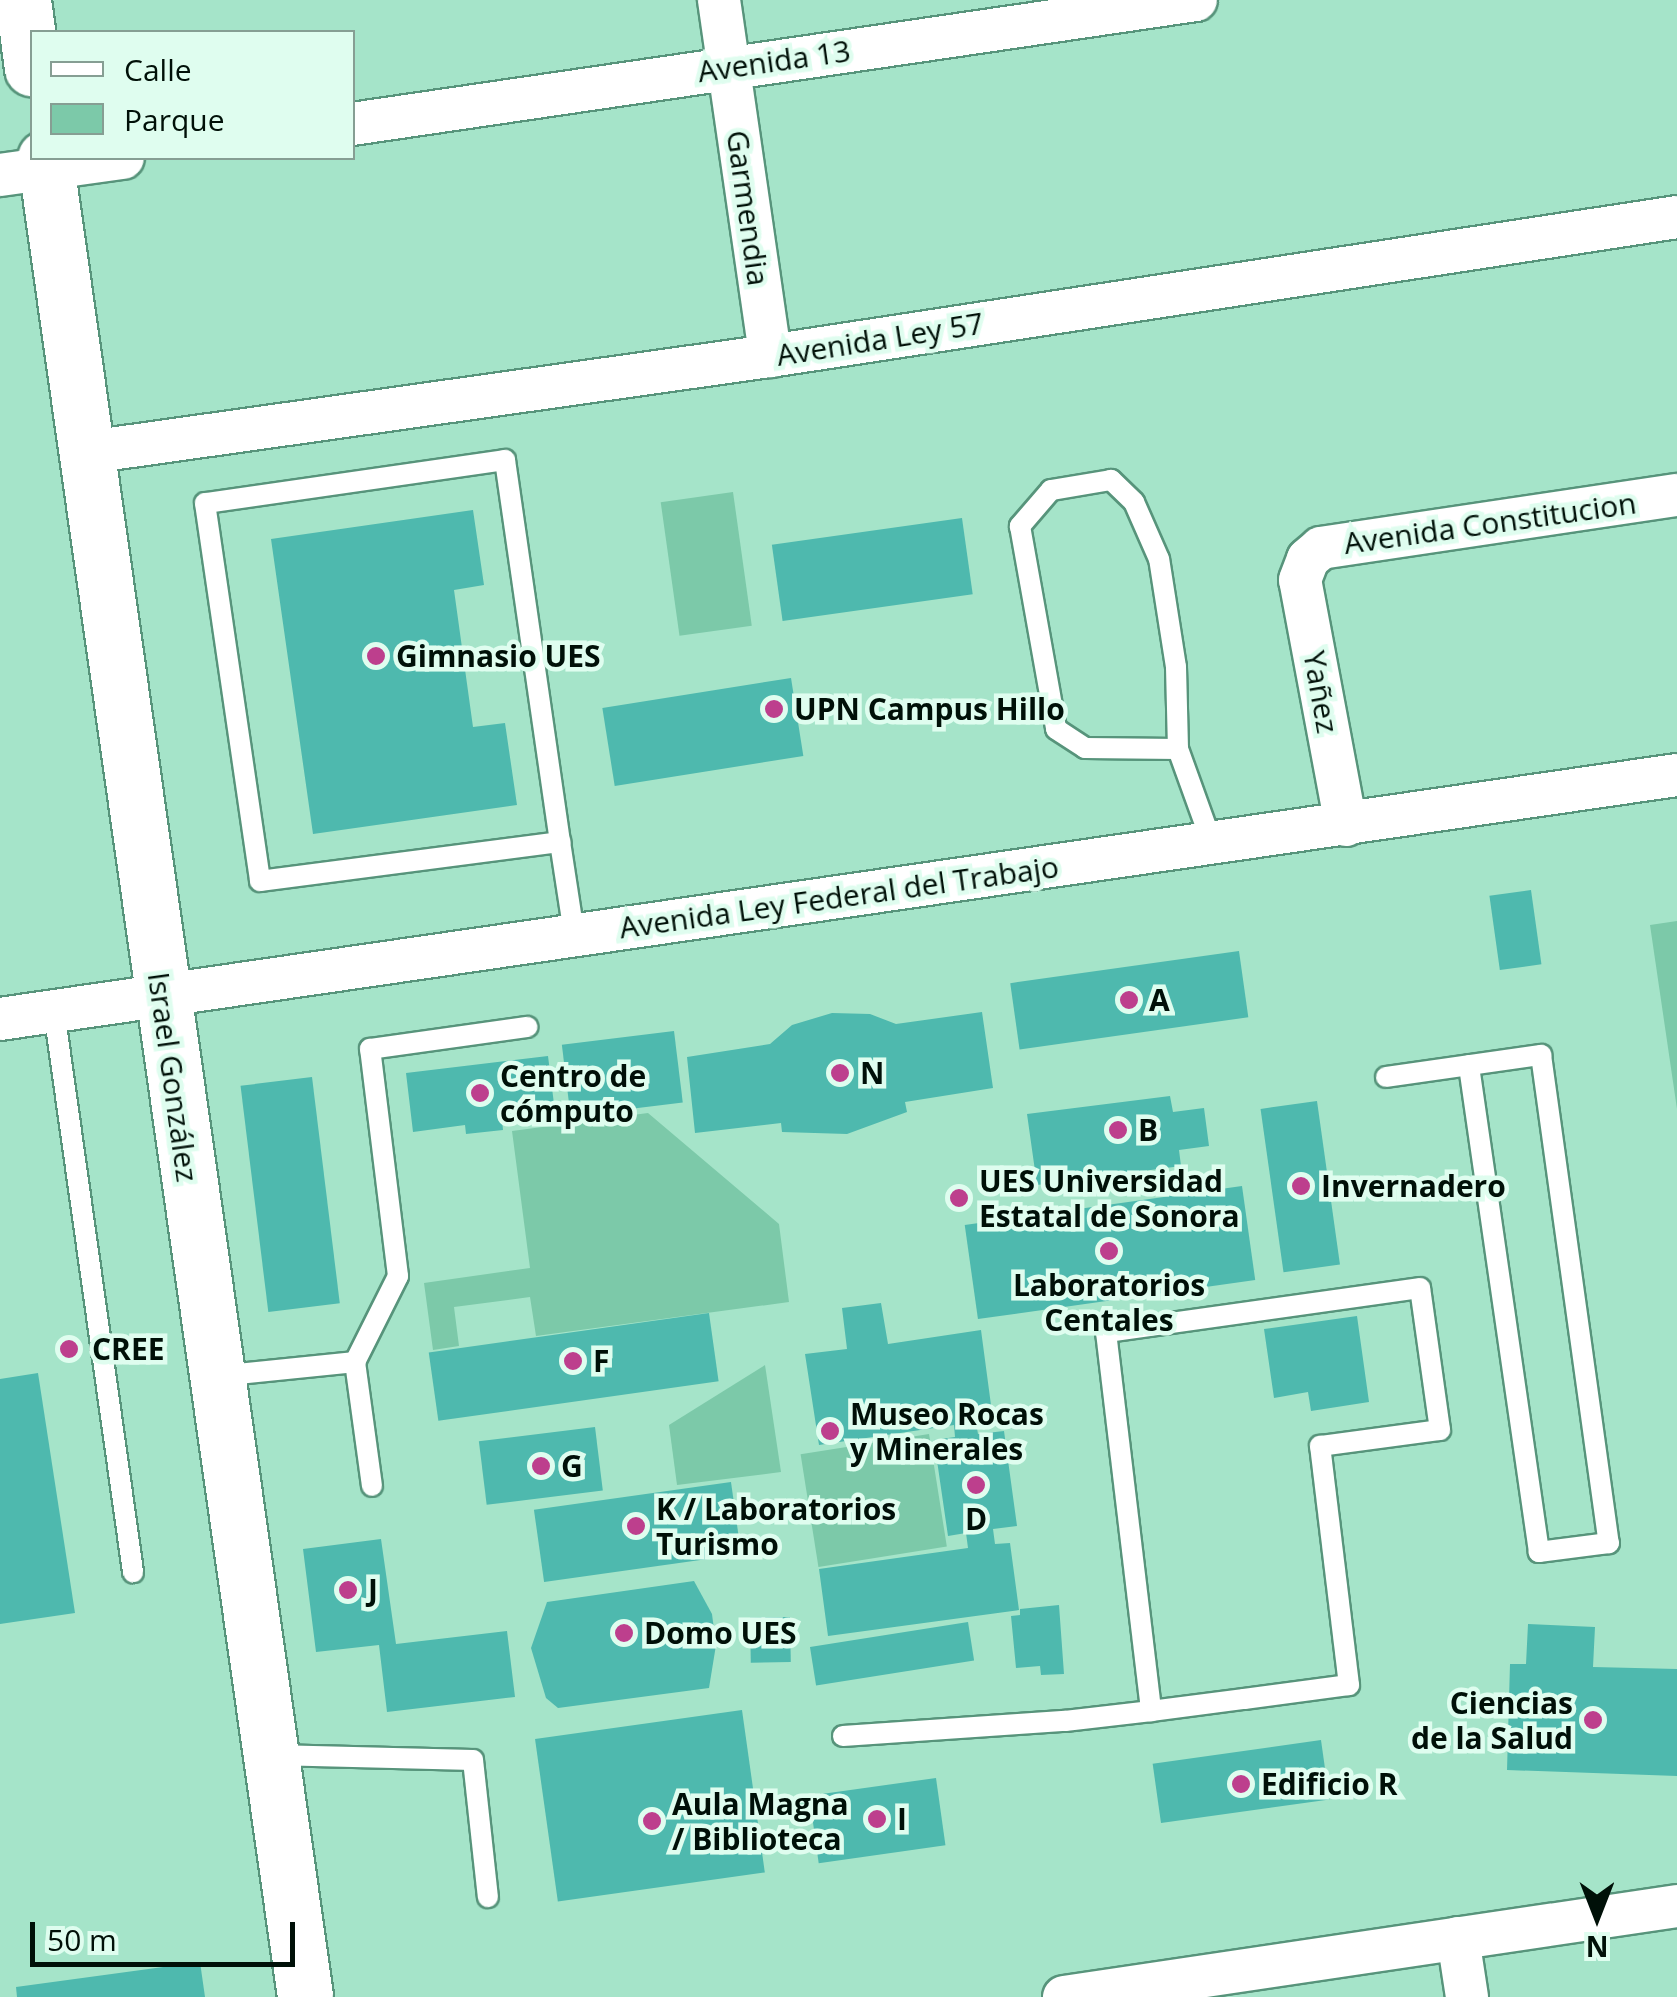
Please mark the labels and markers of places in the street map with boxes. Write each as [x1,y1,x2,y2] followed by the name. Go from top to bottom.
[396,638,601,674] place label: Gimnasio UES
[365,645,387,667] marker: Gimnasio UES
[794,691,1065,727] place label: UPN Campus Hillo
[763,698,785,720] marker: UPN Campus Hillo
[1149,982,1170,1018] place label: A
[1118,989,1140,1011] marker: A
[860,1055,884,1091] place label: N
[500,1058,646,1128] place label: Centro de cómputo
[829,1062,851,1084] marker: N
[469,1082,491,1104] marker: Centro de cómputo
[1138,1112,1158,1148] place label: B
[1107,1119,1129,1141] marker: B
[979,1163,1240,1234] place label: UES Universidad Estatal de Sonora
[1321,1168,1506,1204] place label: Invernadero
[1290,1175,1312,1197] marker: Invernadero
[948,1187,970,1209] marker: UES Universidad Estatal de Sonora
[1098,1240,1120,1262] marker: Laboratorios Centales
[1013,1267,1205,1338] place label: Laboratorios Centales
[92,1331,165,1367] place label: CREE
[56,1336,82,1362] marker: CREE
[593,1343,609,1379] place label: F
[562,1350,584,1372] marker: F
[850,1396,1044,1466] place label: Museo Rocas y Minerales
[819,1420,841,1442] marker: Museo Rocas y Minerales
[561,1448,583,1484] place label: G
[530,1455,552,1477] marker: G
[965,1474,987,1496] marker: D
[656,1491,896,1562] place label: K / Laboratorios Turismo
[965,1501,987,1537] place label: D
[625,1515,647,1537] marker: K / Laboratorios Turismo
[368,1572,378,1608] place label: J
[337,1579,359,1601] marker: J
[644,1615,797,1651] place label: Domo UES
[613,1622,635,1644] marker: Domo UES
[1411,1685,1573,1756] place label: Ciencias de la Salud
[1582,1709,1604,1731] marker: Ciencias de la Salud
[1261,1766,1397,1802] place label: Edificio R
[1230,1773,1252,1795] marker: Edificio R
[672,1786,849,1856] place label: Aula Magna / Biblioteca
[897,1801,907,1837] place label: I
[866,1808,888,1830] marker: I
[641,1810,663,1832] marker: Aula Magna / Biblioteca

